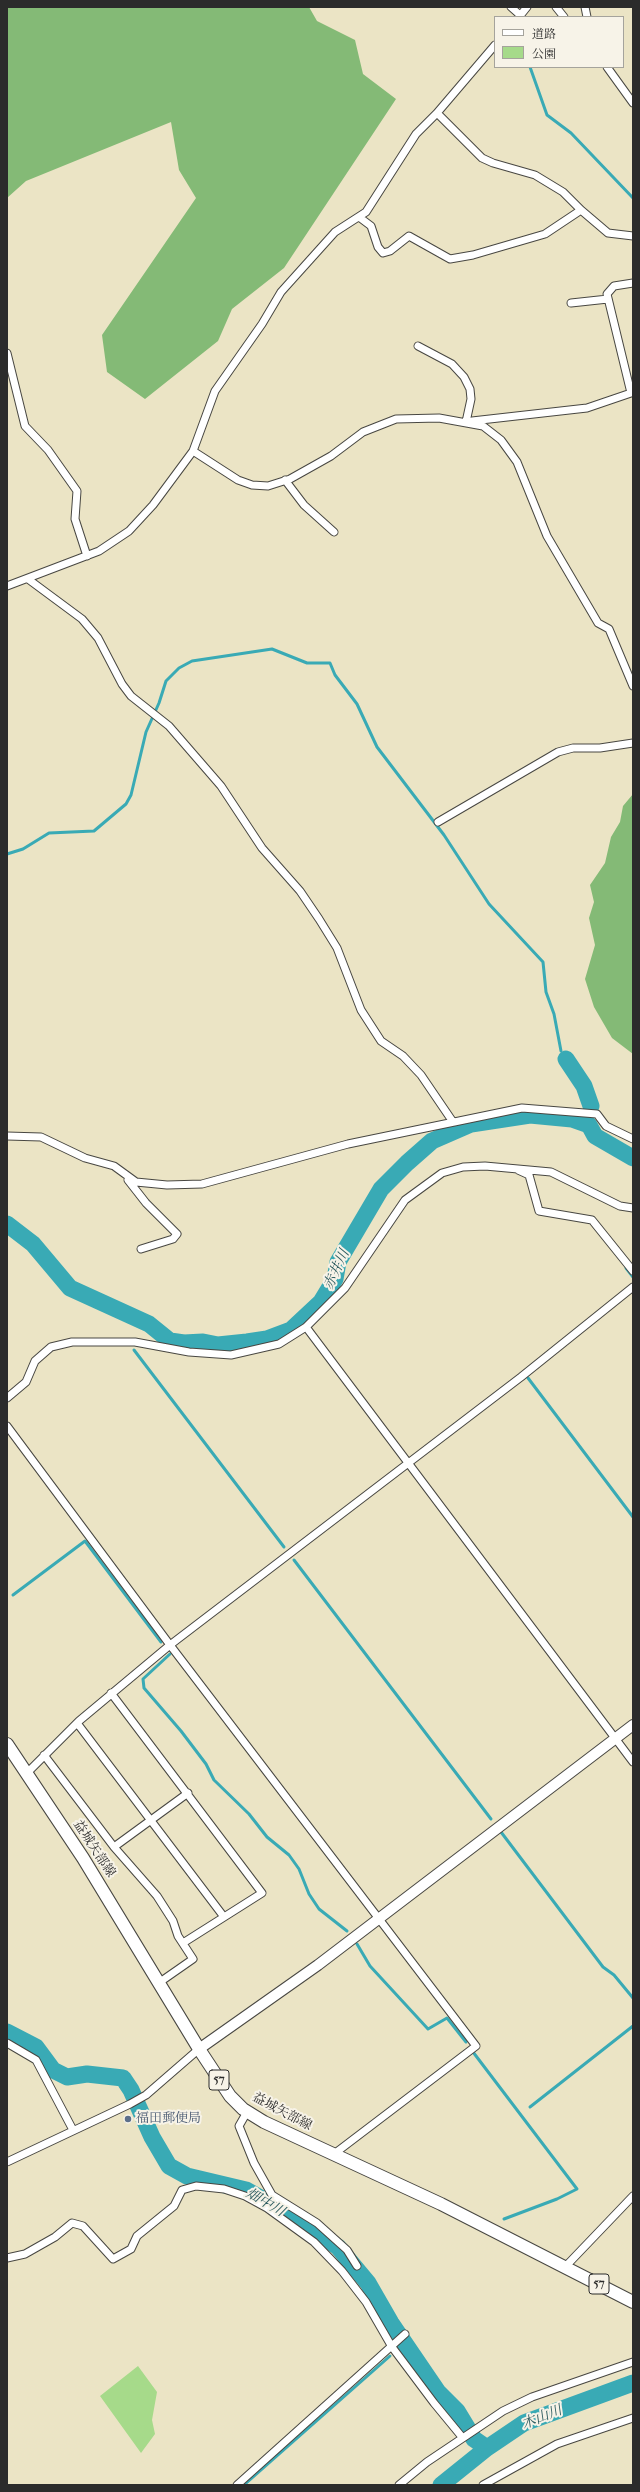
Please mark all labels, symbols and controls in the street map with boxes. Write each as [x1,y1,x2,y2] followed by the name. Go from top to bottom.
[494,16,624,68] legend
[532,27,556,41] text: 道路
[532,47,556,61] text: 公園
[321,1247,353,1293] water label: 赤井川
[70,1817,118,1881] street label: 益城矢部線
[209,2070,229,2090] road number: 57
[250,2090,314,2134] street label: 益城矢部線
[136,2111,201,2127] place label: 福田郵便局
[123,2114,133,2124] marker: 福田郵便局
[243,2185,287,2221] water label: 畑中川
[589,2274,609,2294] road number: 57
[519,2402,565,2434] water label: 木山川

